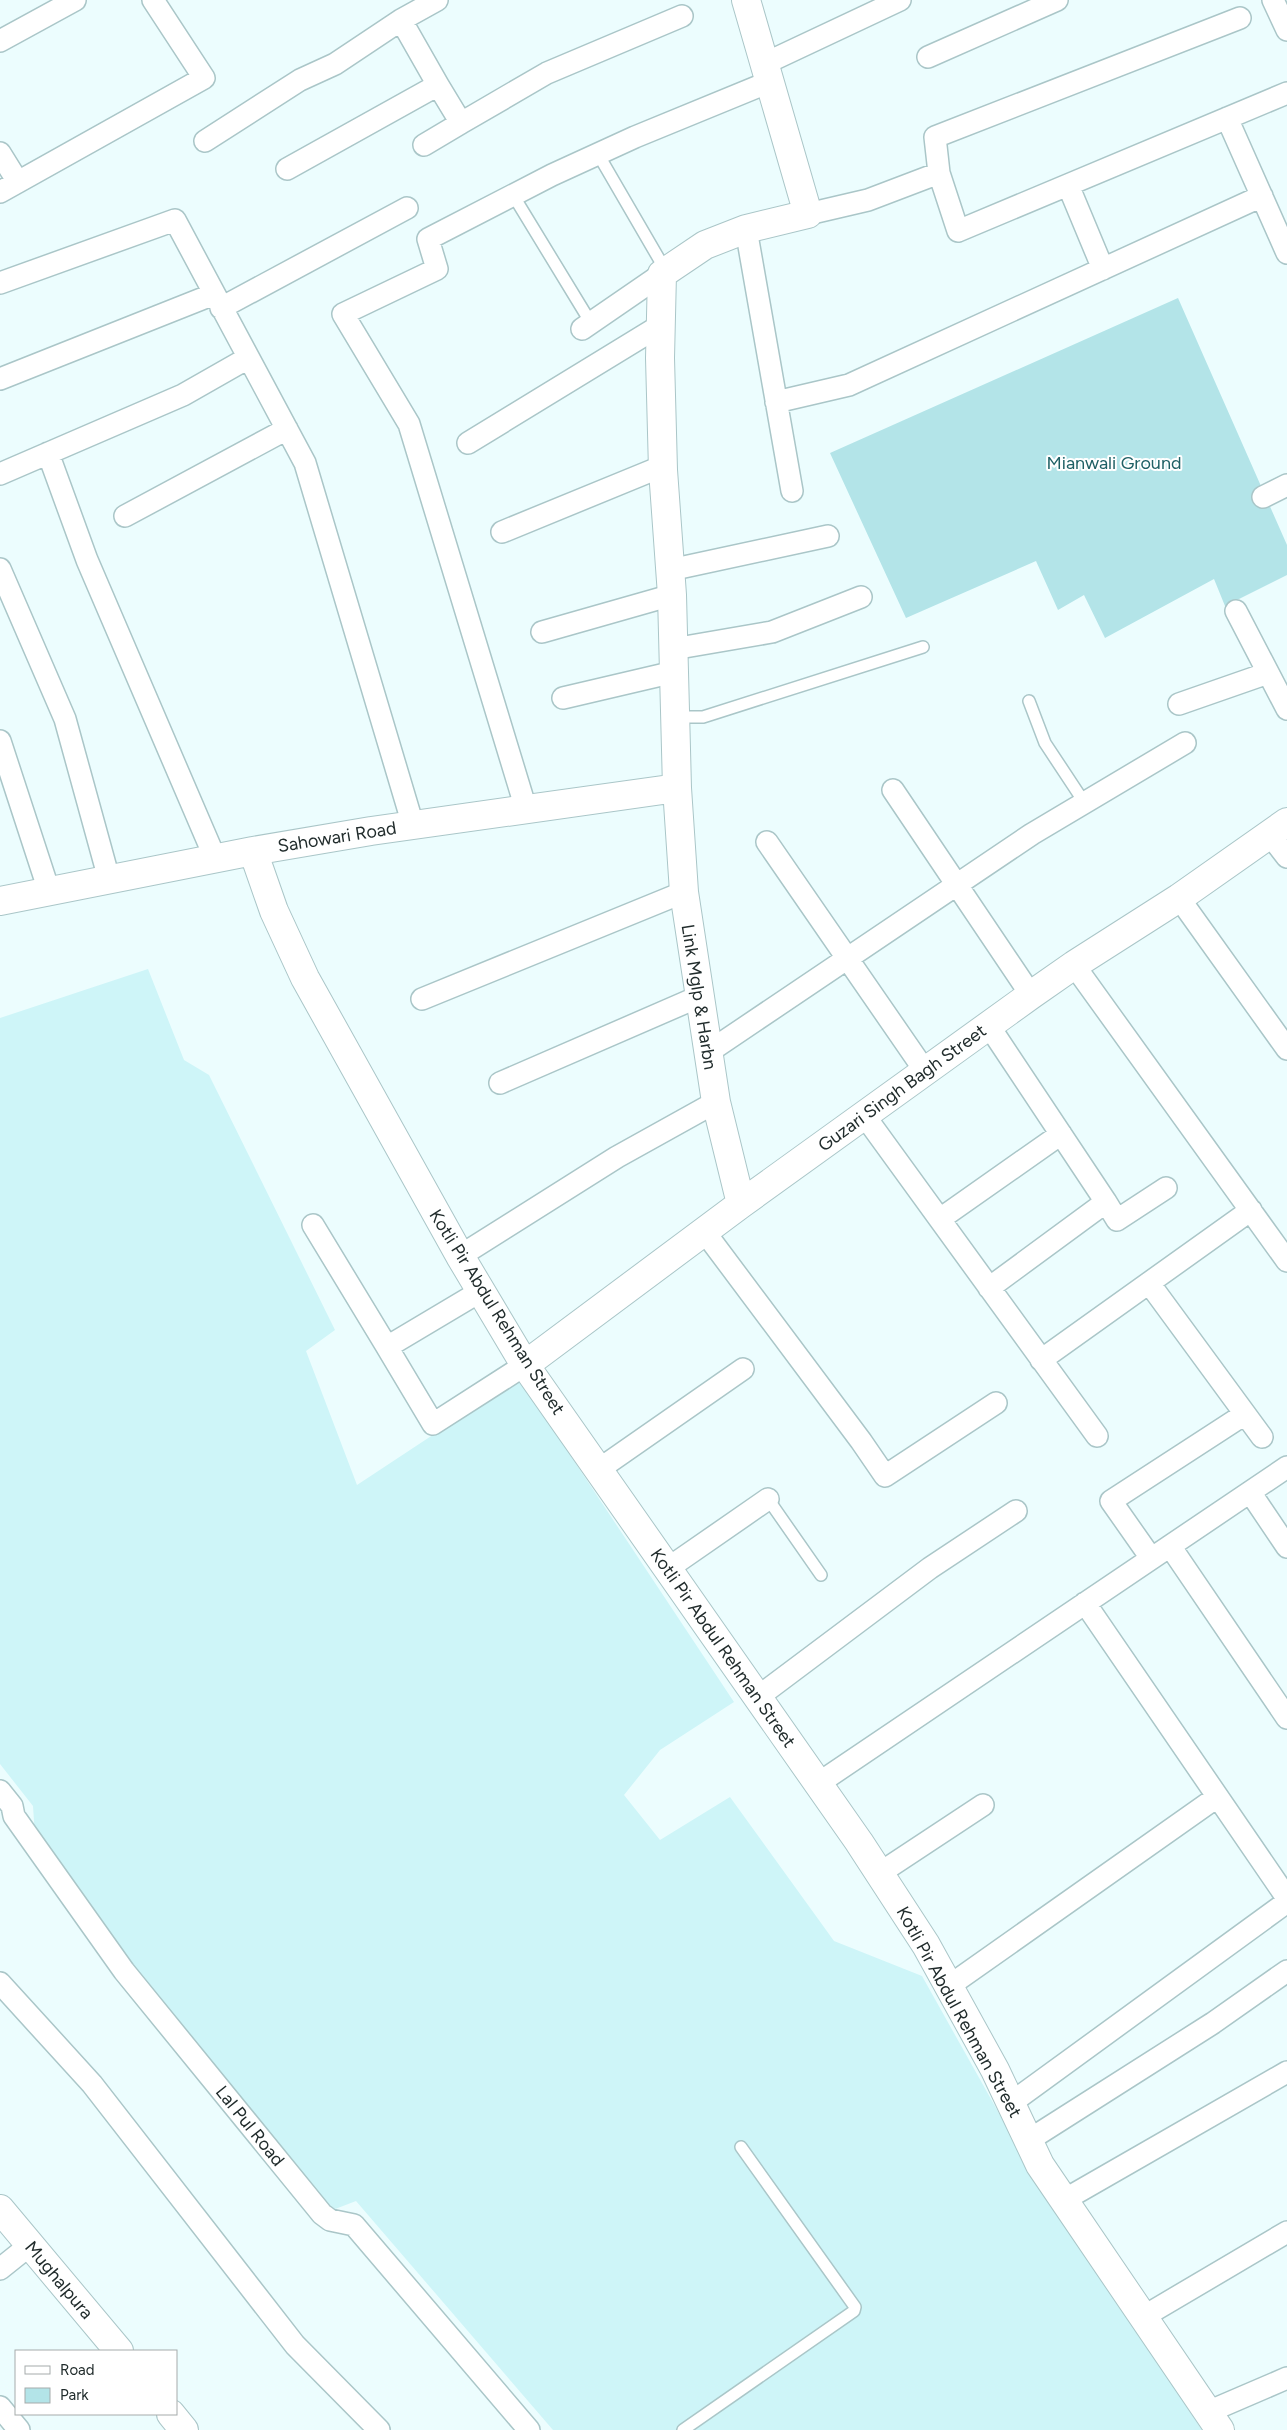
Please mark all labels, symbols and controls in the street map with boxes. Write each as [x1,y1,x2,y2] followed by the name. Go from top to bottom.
[1047,452,1182,474] park label: Mianwali Ground
[276,817,398,857] street label: Sahowari Road
[677,923,721,1071] street label: Link Mglp & Harbn
[814,1020,990,1156] street label: Guzari Singh Bagh Street
[425,1205,570,1419] street label: Kotli Pir Abdul Rehman Street
[646,1544,800,1752] street label: Kotli Pir Abdul Rehman Street
[892,1903,1026,2122] street label: Kotli Pir Abdul Rehman Street
[211,2081,289,2171] street label: Lal Pul Road
[20,2237,98,2323] street label: Mughalpura
[15,2350,178,2415] legend
[60,2361,95,2379] text: Road
[60,2386,89,2404] text: Park

